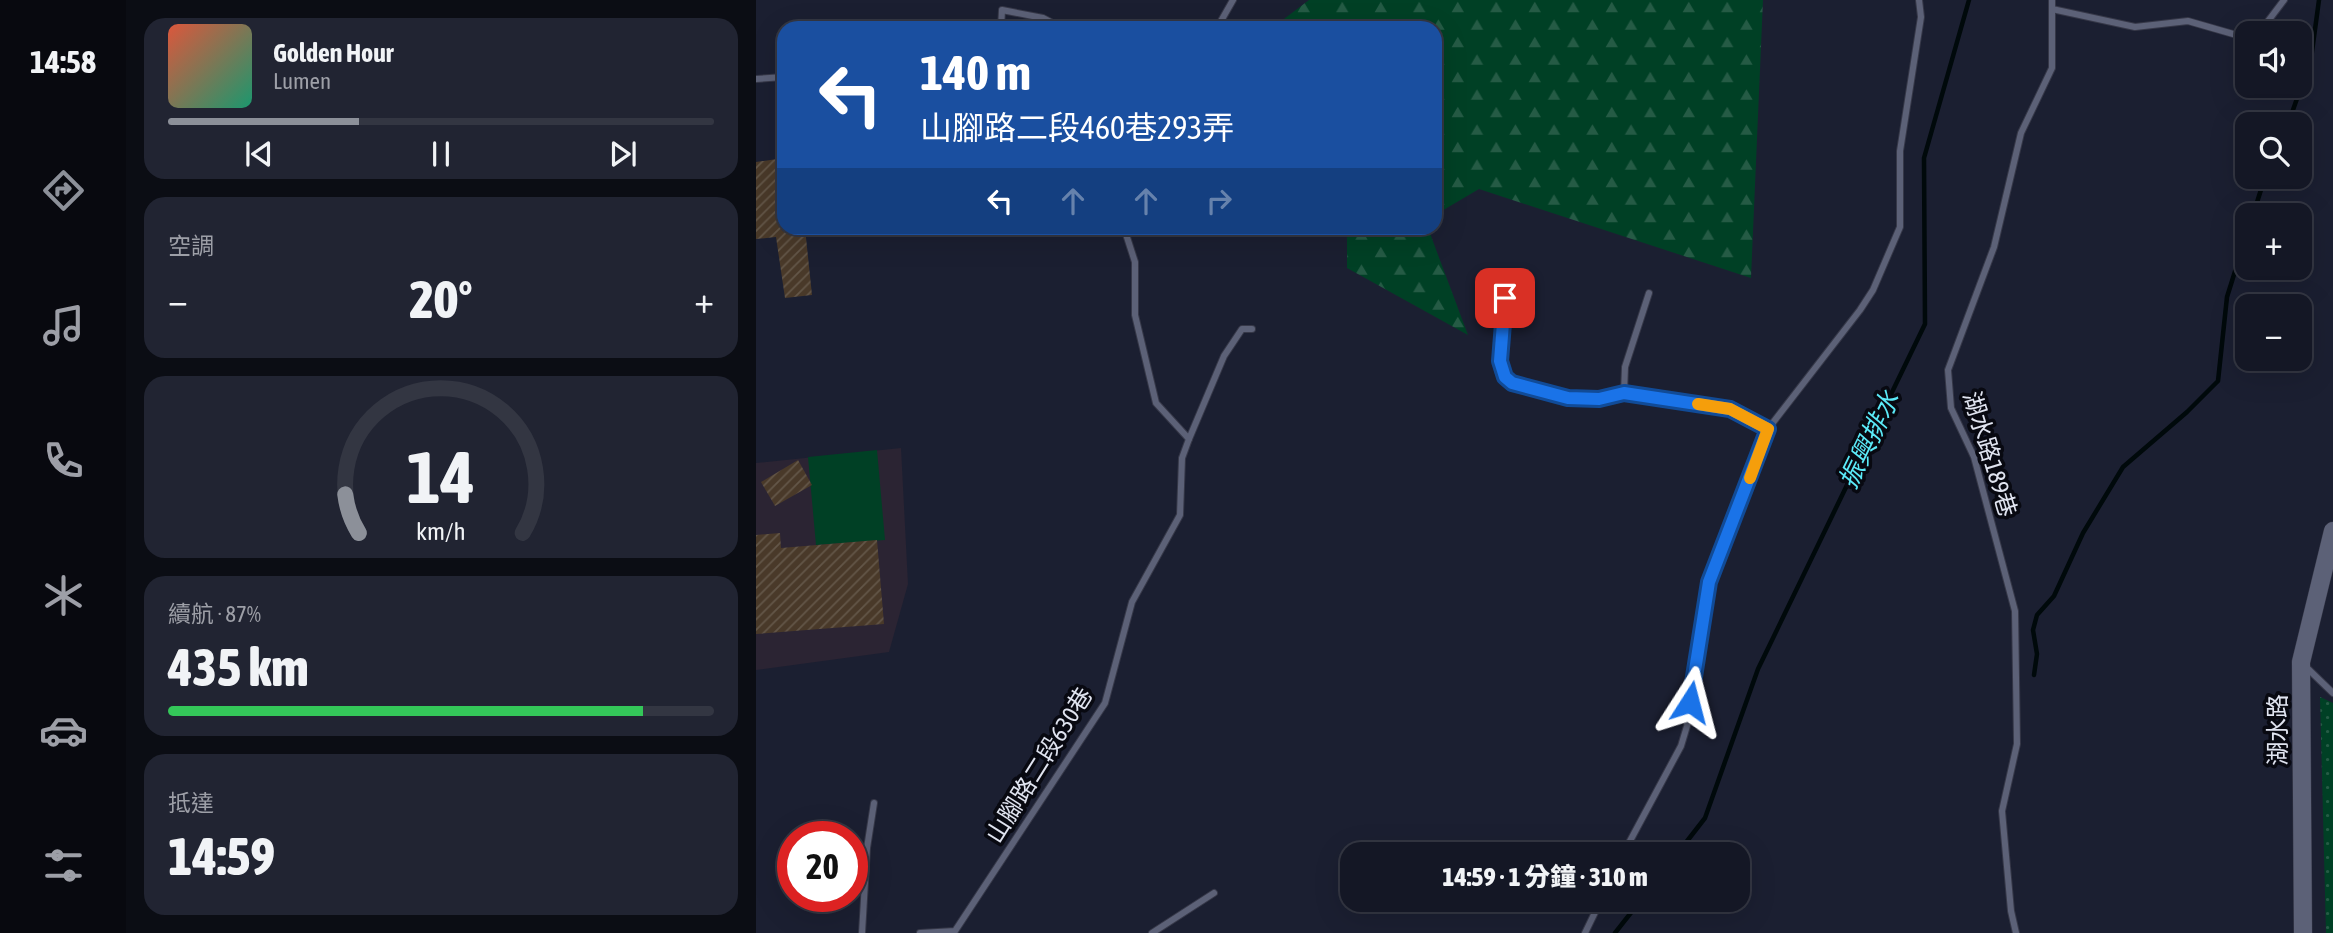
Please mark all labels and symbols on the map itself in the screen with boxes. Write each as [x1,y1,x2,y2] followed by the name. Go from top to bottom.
[1475,268,1535,328] pin
[1833,386,1906,493] water label: 振興排水
[1958,388,2022,520] street label: 湖水路189巷
[1653,665,1727,739] position arrow
[980,682,1098,848] street label: 山腳路二段630巷
[2264,694,2291,766] street label: 湖水路
[777,821,868,912] speed limit sign: 20

